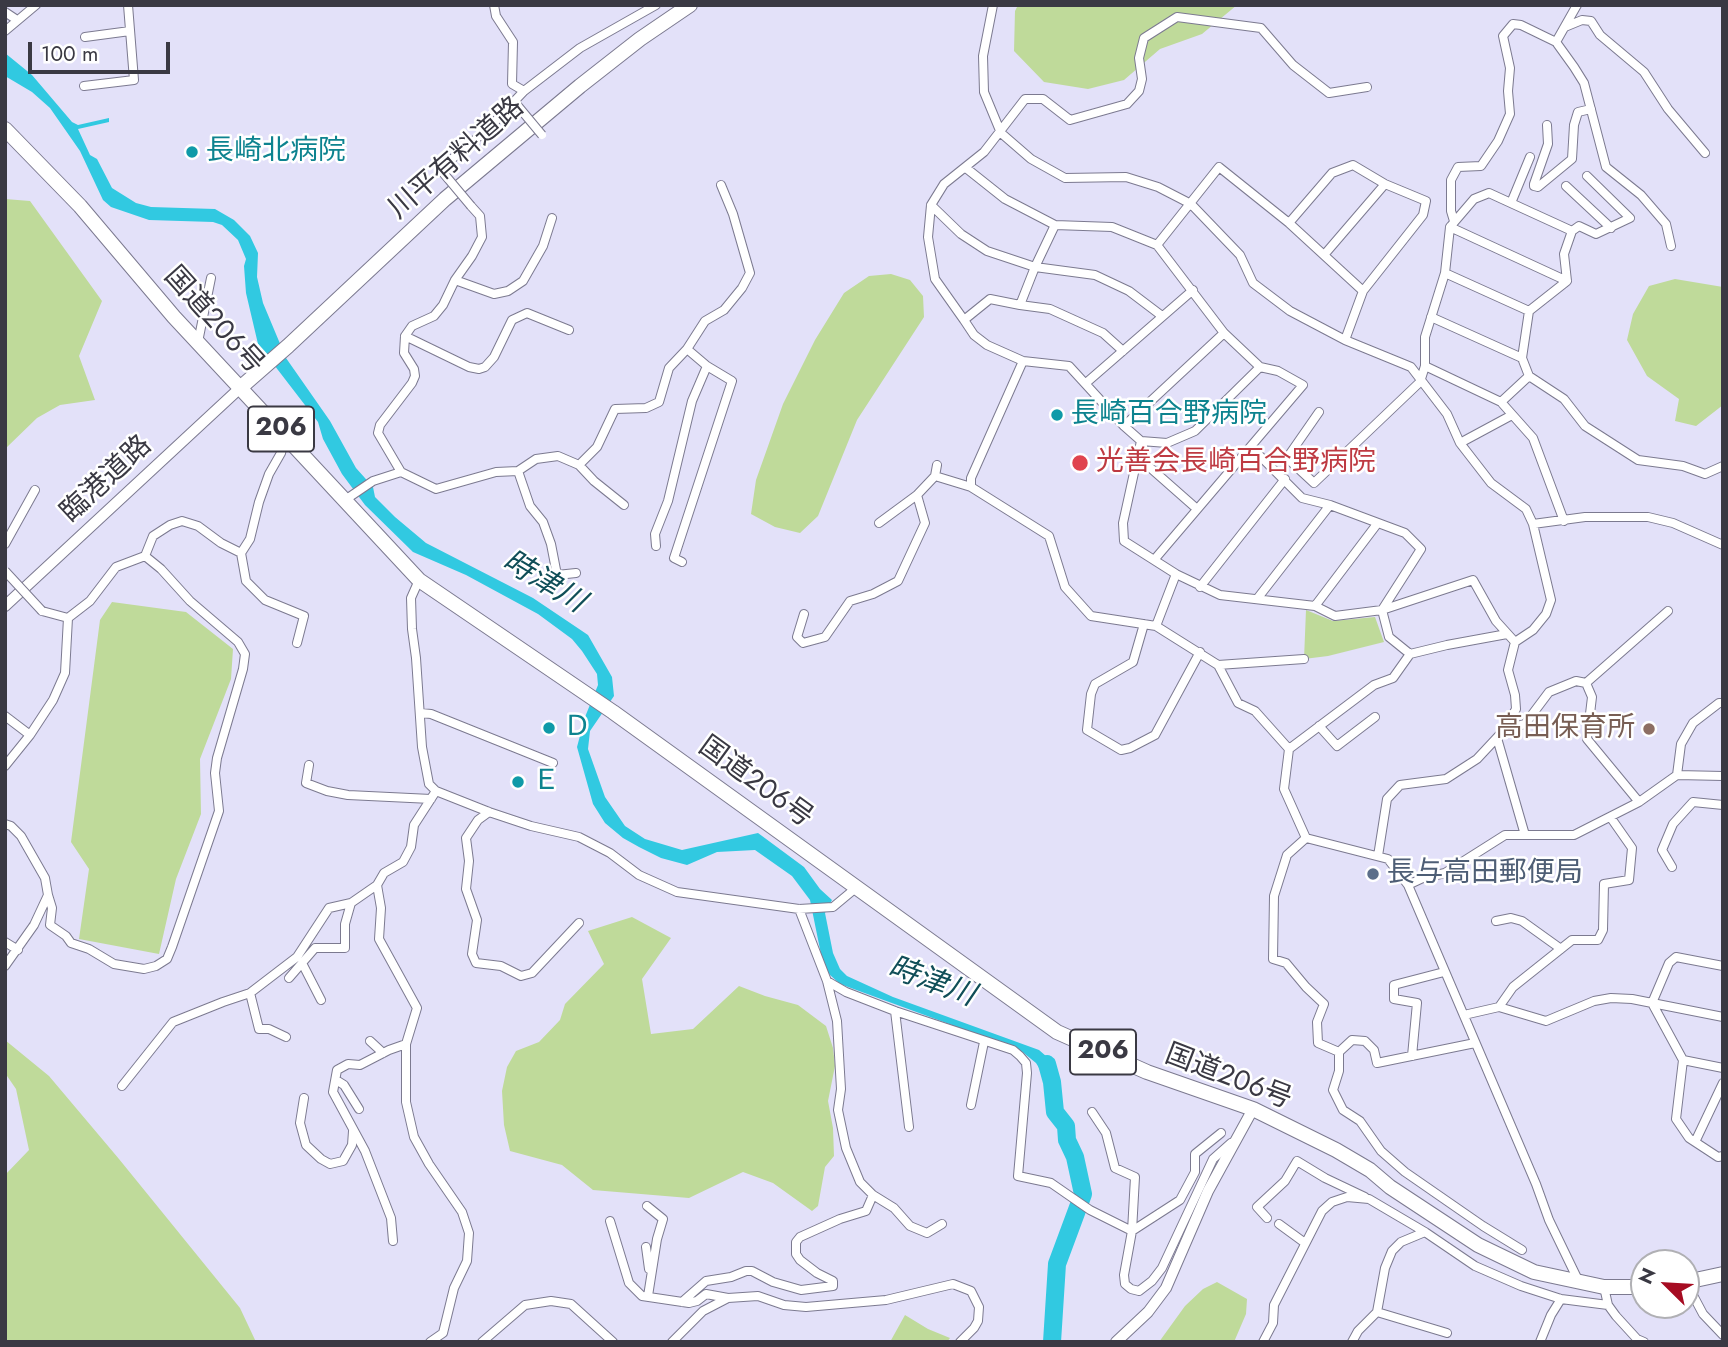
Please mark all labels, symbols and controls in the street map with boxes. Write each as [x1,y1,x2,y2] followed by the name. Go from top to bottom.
[32,28,173,72] scale bar
[41,39,98,69] text: 100 m
[383,91,531,227] street label: 川平有料道路
[206,135,346,169] place label: 長崎北病院
[184,144,200,160] marker: 長崎北病院
[156,260,270,382] street label: 国道206号
[1071,398,1267,432] place label: 長崎百合野病院
[248,406,314,452] road number: 206
[1049,407,1065,423] marker: 長崎百合野病院
[55,430,159,530] street label: 臨港道路
[1096,446,1376,480] place label: 光善会長崎百合野病院
[1070,453,1090,473] marker: 光善会長崎百合野病院
[495,544,591,622] water label: 時津川
[563,711,591,745] place label: Ｄ
[1495,712,1635,746] place label: 高田保育所
[541,720,557,736] marker: Ｄ
[1641,721,1657,737] marker: 高田保育所
[691,730,819,836] street label: 国道206号
[532,765,560,799] place label: Ｅ
[510,774,526,790] marker: Ｅ
[1387,857,1583,891] place label: 長与高田郵便局
[1365,866,1381,882] marker: 長与高田郵便局
[883,951,979,1015] water label: 時津川
[1070,1030,1136,1074] road number: 206
[1160,1039,1296,1117] street label: 国道206号
[1630,1249,1700,1319] north arrow
[1632,1264,1663,1288] text: N

